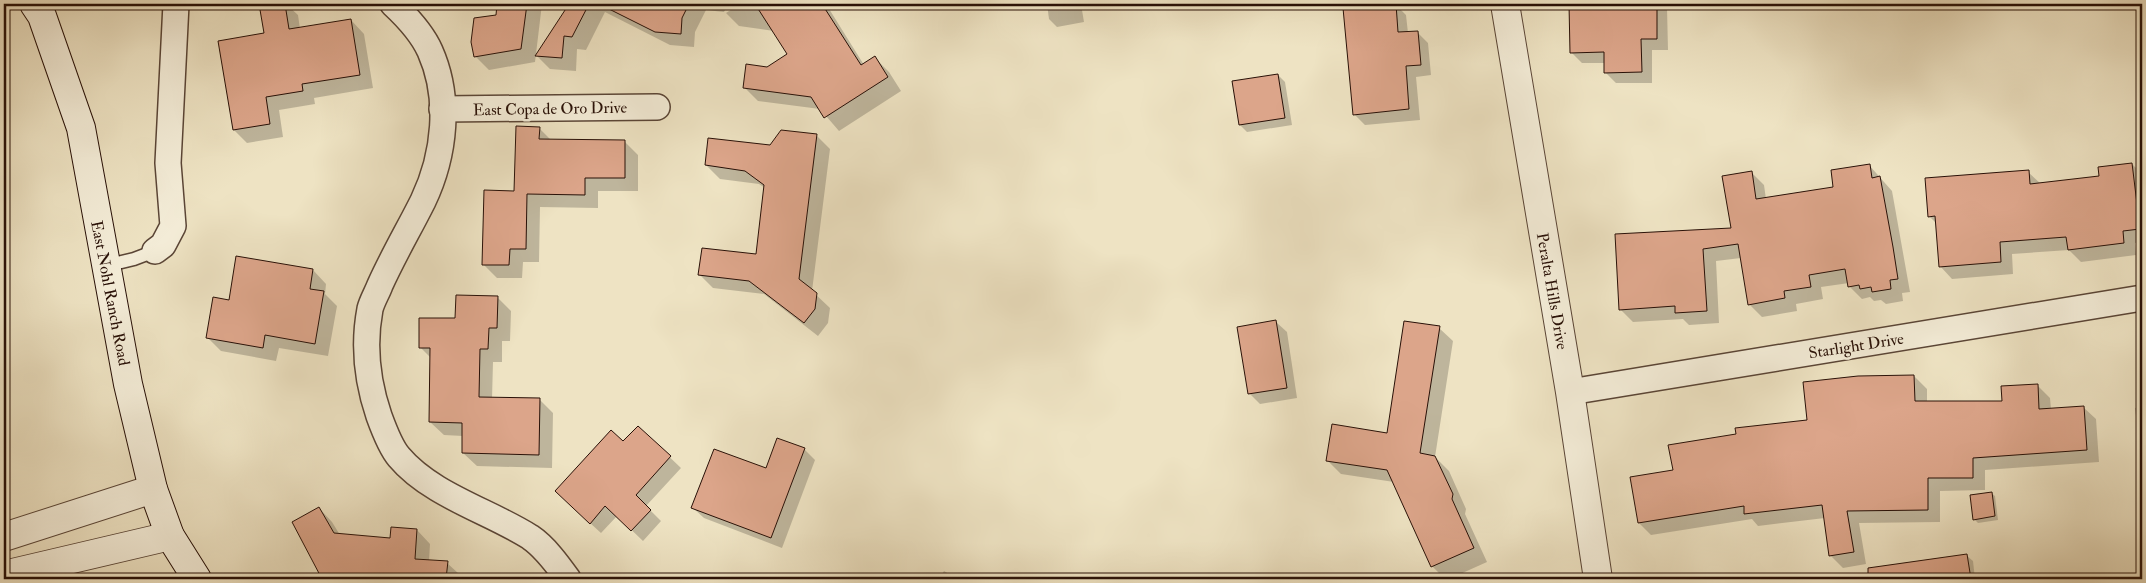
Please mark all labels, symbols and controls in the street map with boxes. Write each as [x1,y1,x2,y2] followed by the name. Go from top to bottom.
[473,98,628,121] street label: East Copa de Oro Drive
[86,219,134,368] street label: East Nohl Ranch Road
[1532,231,1572,351] street label: Peralta Hills Drive
[1807,329,1906,363] street label: Starlight Drive

